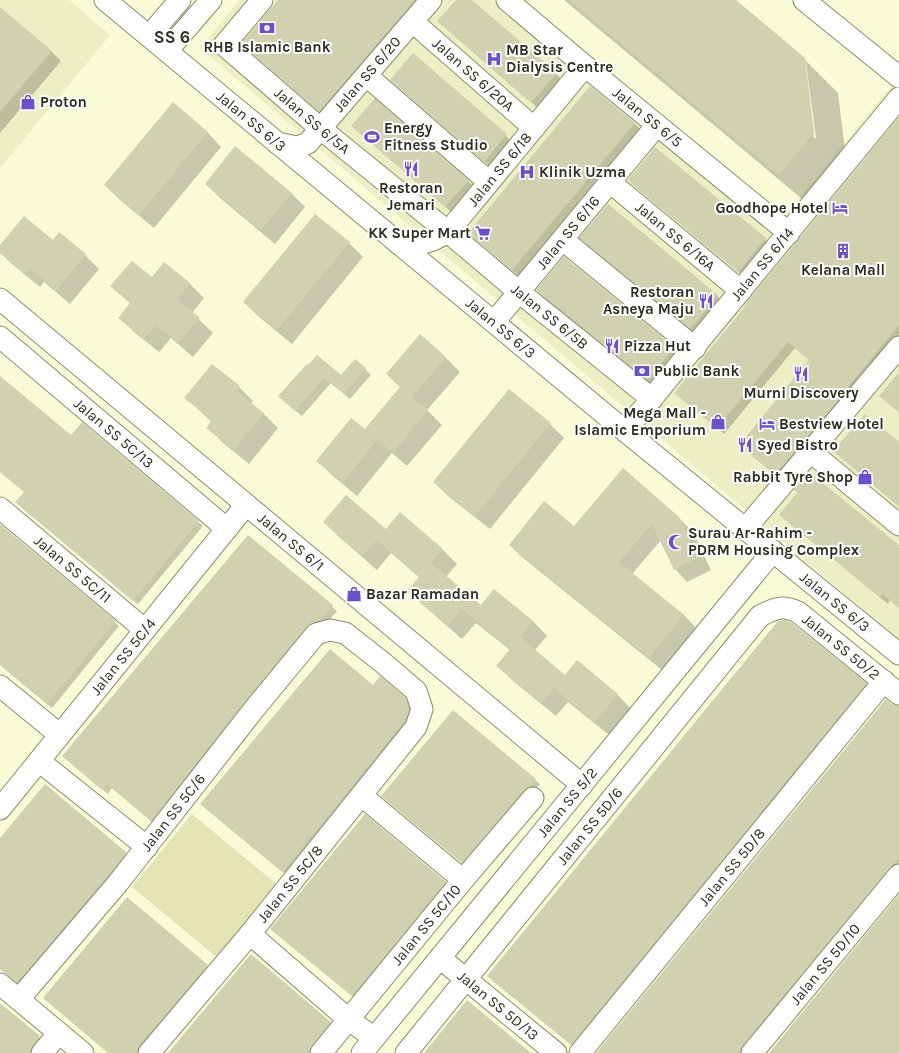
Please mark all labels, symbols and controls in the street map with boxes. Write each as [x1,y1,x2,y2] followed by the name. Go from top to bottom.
[258,19,276,37] bank icon: RHB Islamic Bank
[154,27,190,47] district label: SS 6
[330,33,405,116] street label: Jalan SS 6/20
[429,34,518,115] street label: Jalan SS 6/20A
[203,38,331,56] place label: RHB Islamic Bank
[506,41,613,76] place label: MB Star Dialysis Centre
[485,50,503,68] hospital icon: MB Star Dialysis Centre
[609,83,686,151] street label: Jalan SS 6/5
[271,84,354,158] street label: Jalan SS 6/5A
[213,87,290,155] street label: Jalan SS 6/3
[19,93,37,111] shop icon: Proton
[40,93,87,111] place label: Proton
[384,119,487,154] place label: Energy Fitness Studio
[363,128,381,146] sports icon: Energy Fitness Studio
[464,129,535,210] street label: Jalan SS 6/18
[402,160,420,178] restaurant icon: Restoran Jemari
[518,163,536,181] hospital icon: Klinik Uzma
[539,163,626,181] place label: Klinik Uzma
[379,179,443,214] place label: Restoran Jemari
[532,192,603,273] street label: Jalan SS 6/16
[632,198,719,275] street label: Jalan SS 6/16A
[715,199,828,217] place label: Goodhope Hotel
[831,199,849,217] hotel icon: Goodhope Hotel
[727,223,798,305] street label: Jalan SS 6/14
[368,224,471,242] place label: KK Super Mart
[474,224,492,242] supermarket icon: KK Super Mart
[834,242,852,260] building icon: Kelana Mall
[801,261,885,279] place label: Kelana Mall
[507,280,592,353] street label: Jalan SS 6/5B
[603,283,694,318] place label: Restoran Asneya Maju
[697,292,715,310] restaurant icon: Restoran Asneya Maju
[462,294,539,362] street label: Jalan SS 6/3
[603,337,621,355] restaurant icon: Pizza Hut
[624,337,691,355] place label: Pizza Hut
[633,362,651,380] bank icon: Public Bank
[654,362,739,380] place label: Public Bank
[792,365,810,383] restaurant icon: Murni Discovery
[743,384,859,402] place label: Murni Discovery
[70,394,157,472] street label: Jalan SS 5C/13
[574,404,706,439] place label: Mega Mall - Islamic Emporium
[709,413,727,431] shop icon: Mega Mall - Islamic Emporium
[758,415,776,433] hotel icon: Bestview Hotel
[779,415,884,433] place label: Bestview Hotel
[736,436,754,454] restaurant icon: Syed Bistro
[757,436,838,454] place label: Syed Bistro
[733,468,853,486] place label: Rabbit Tyre Shop
[856,468,874,486] shop icon: Rabbit Tyre Shop
[254,509,328,575] street label: Jalan SS 6/1
[688,524,860,559] place label: Surau Ar-Rahim - PDRM Housing Complex
[30,532,115,607] street label: Jalan SS 5C/11
[667,533,685,551] mosque icon: Surau Ar-Rahim - PDRM Housing Complex
[796,568,874,636] street label: Jalan SS 6/3
[345,585,363,603] shop icon: Bazar Ramadan
[366,585,479,603] place label: Bazar Ramadan
[799,610,883,684] street label: Jalan SS 5D/2
[87,614,160,699] street label: Jalan SS 5C/4
[533,764,601,841] street label: Jalan SS 5/2
[137,770,209,855] street label: Jalan SS 5C/6
[553,784,627,869] street label: Jalan SS 5D/6
[695,825,769,910] street label: Jalan SS 5D/8
[253,842,327,926] street label: Jalan SS 5C/8
[388,881,465,969] street label: Jalan SS 5C/10
[786,920,864,1009] street label: Jalan SS 5D/10
[454,967,542,1044] street label: Jalan SS 5D/13

